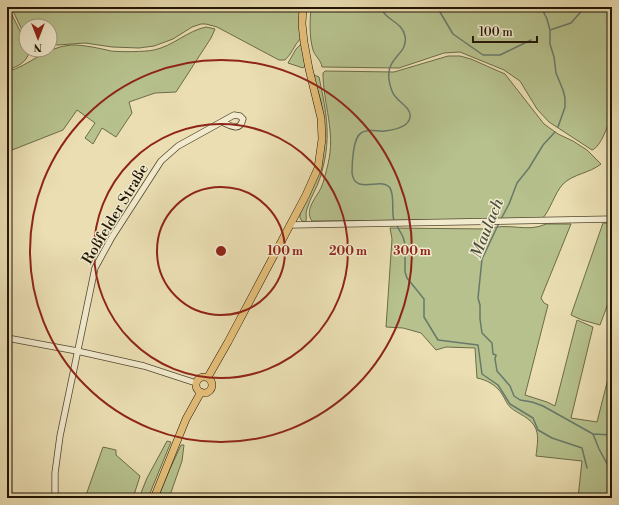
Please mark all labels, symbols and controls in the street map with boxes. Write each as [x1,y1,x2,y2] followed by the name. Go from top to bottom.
[18,18,58,58] north arrow
[473,18,537,44] scale bar
[479,25,513,40] text: 100 m
[33,40,42,54] text: N
[78,161,153,268] street label: Roßfelder Straße
[466,196,508,261] water label: Maulach
[214,244,228,258] centre of rings
[267,244,303,259] text: 100 m
[329,244,367,259] text: 200 m
[393,244,431,259] text: 300 m

